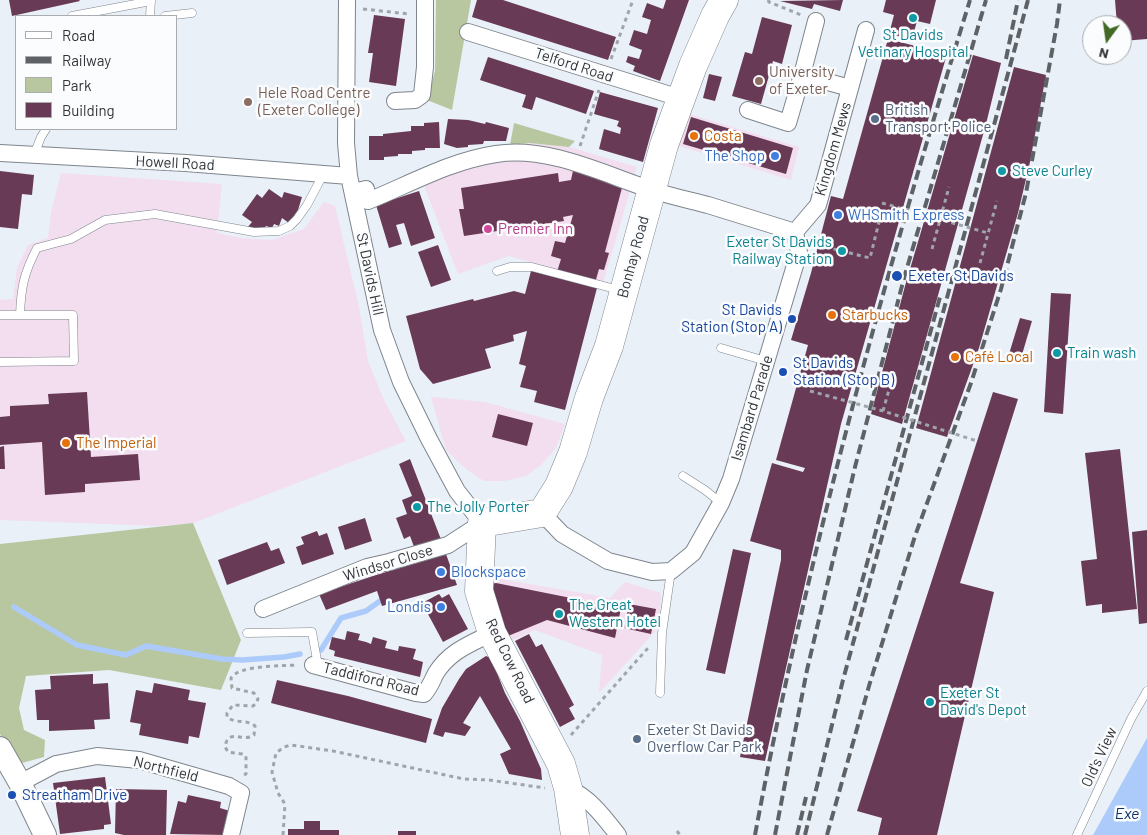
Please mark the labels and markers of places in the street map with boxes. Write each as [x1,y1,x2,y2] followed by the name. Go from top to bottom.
[907,12,919,24] marker: St Davids Vetinary Hospital
[858,26,968,61] place label: St Davids Vetinary Hospital
[769,63,834,98] place label: University of Exeter
[753,75,765,87] marker: University of Exeter
[258,84,370,119] place label: Hele Road Centre (Exeter College)
[242,96,254,108] marker: Hele Road Centre (Exeter College)
[885,101,991,136] place label: British Transport Police
[869,113,881,125] marker: British Transport Police
[704,127,742,145] place label: Costa
[688,130,700,142] marker: Costa
[704,147,765,165] place label: The Shop
[769,150,781,162] marker: The Shop
[1012,162,1092,180] place label: Steve Curley
[996,165,1008,177] marker: Steve Curley
[848,206,964,224] place label: WHSmith Express
[832,209,844,221] marker: WHSmith Express
[498,220,573,238] place label: Premier Inn
[482,223,494,235] marker: Premier Inn
[726,233,832,268] place label: Exeter St Davids Railway Station
[836,245,848,257] marker: Exeter St Davids Railway Station
[908,267,1014,285] place label: Exeter St Davids
[890,269,904,283] marker: Exeter St Davids
[681,301,782,336] place label: St Davids Station (Stop A)
[842,306,908,324] place label: Starbucks
[826,309,838,321] marker: Starbucks
[786,313,798,325] marker: St Davids Station (Stop A)
[1067,344,1136,362] place label: Train wash
[1051,347,1063,359] marker: Train wash
[965,348,1033,366] place label: Café Local
[949,351,961,363] marker: Café Local
[793,354,894,389] place label: St Davids Station (Stop B)
[777,366,789,378] marker: St Davids Station (Stop B)
[76,434,156,452] place label: The Imperial
[60,437,72,449] marker: The Imperial
[427,498,529,516] place label: The Jolly Porter
[411,501,423,513] marker: The Jolly Porter
[451,563,526,581] place label: Blockspace
[435,566,447,578] marker: Blockspace
[569,596,661,631] place label: The Great Western Hotel
[387,598,431,616] place label: Londis
[435,601,447,613] marker: Londis
[553,608,565,620] marker: The Great Western Hotel
[940,684,1027,719] place label: Exeter St David's Depot
[924,696,936,708] marker: Exeter St David's Depot
[647,721,762,756] place label: Exeter St Davids Overflow Car Park
[631,733,643,745] marker: Exeter St Davids Overflow Car Park
[22,786,127,804] place label: Streatham Drive
[6,789,18,801] marker: Streatham Drive

